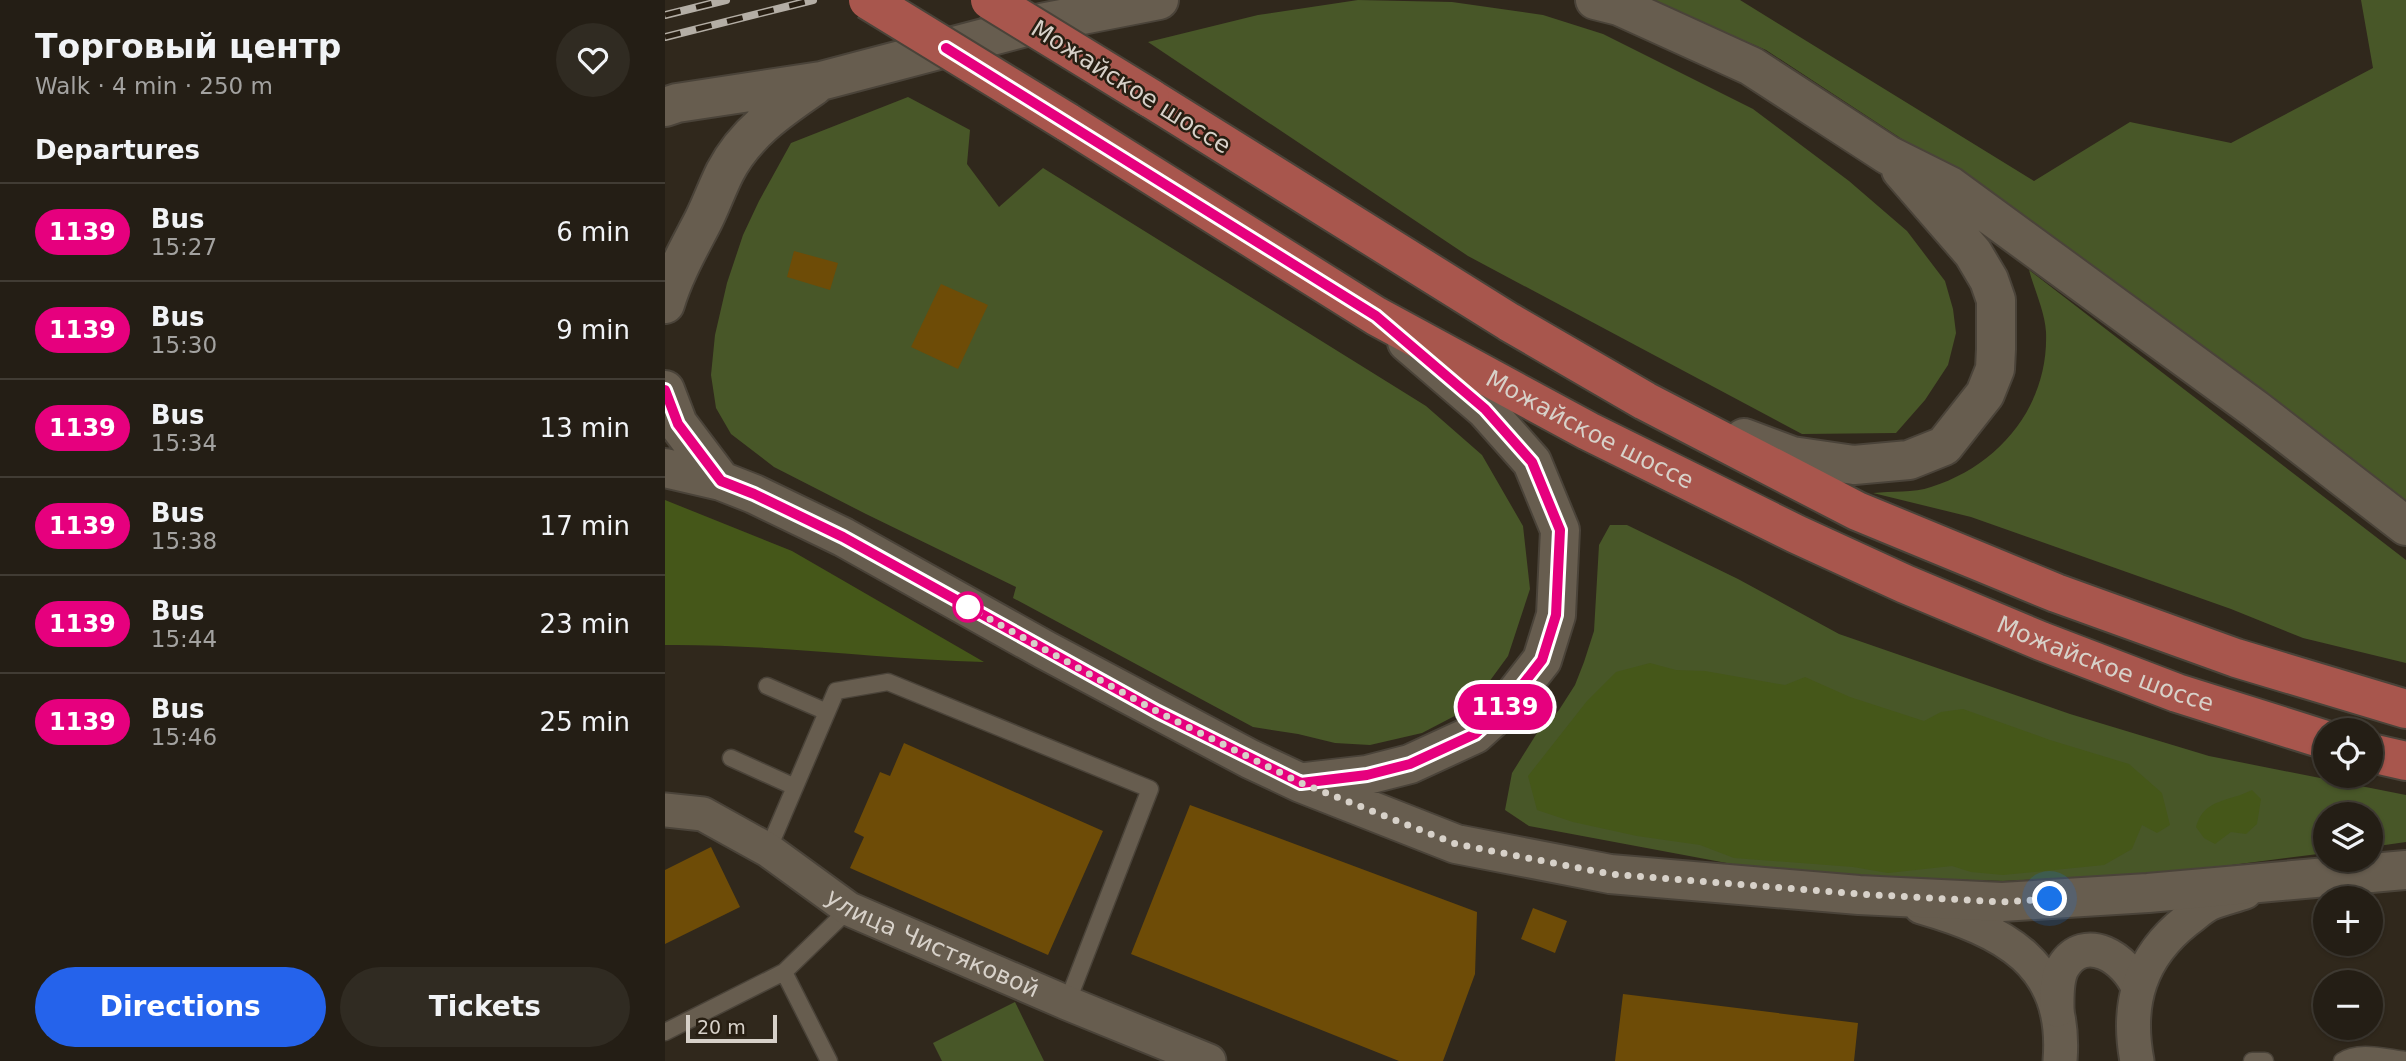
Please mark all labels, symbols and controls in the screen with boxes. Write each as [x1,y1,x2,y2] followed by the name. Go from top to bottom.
[1026,14,1236,160] street label: Можайское шоссе
[556,23,630,97] button: heart
[35,27,341,66] text: Торговый центр
[35,73,273,99] text: Walk · 4 min · 250 m
[35,135,200,165] text: Departures
[151,204,205,234] text: Bus
[556,217,630,247] text: 6 min
[49,218,116,246] text: 1139
[151,234,217,260] text: 15:27
[151,302,205,332] text: Bus
[556,315,630,345] text: 9 min
[49,316,116,344] text: 1139
[151,332,217,358] text: 15:30
[1481,364,1698,495] street label: Можайское шоссе
[151,400,205,430] text: Bus
[540,413,630,443] text: 13 min
[49,414,116,442] text: 1139
[151,430,217,456] text: 15:34
[151,498,205,528] text: Bus
[540,511,630,541] text: 17 min
[49,512,116,540] text: 1139
[151,528,217,554] text: 15:38
[953,592,983,622] unlabelled marker
[151,596,205,626] text: Bus
[540,609,630,639] text: 23 min
[49,610,116,638] text: 1139
[1993,610,2217,718] street label: Можайское шоссе
[151,626,217,652] text: 15:44
[1456,684,1554,730] line badge: 1139
[1472,693,1538,721] text: 1139
[151,694,205,724] text: Bus
[540,707,630,737] text: 25 min
[49,708,116,736] text: 1139
[2313,718,2383,1040] map controls
[2313,718,2383,788] button: locate
[151,724,217,750] text: 15:46
[2313,802,2383,872] button: layers
[2032,881,2067,916] your location
[820,883,1044,1003] street label: улица Чистяковой
[2313,886,2383,956] button: +
[35,967,326,1047] button: Directions
[340,967,630,1047] button: Tickets
[2313,970,2383,1040] button: −
[686,1012,777,1044] scale bar
[697,1016,746,1038] text: 20 m

